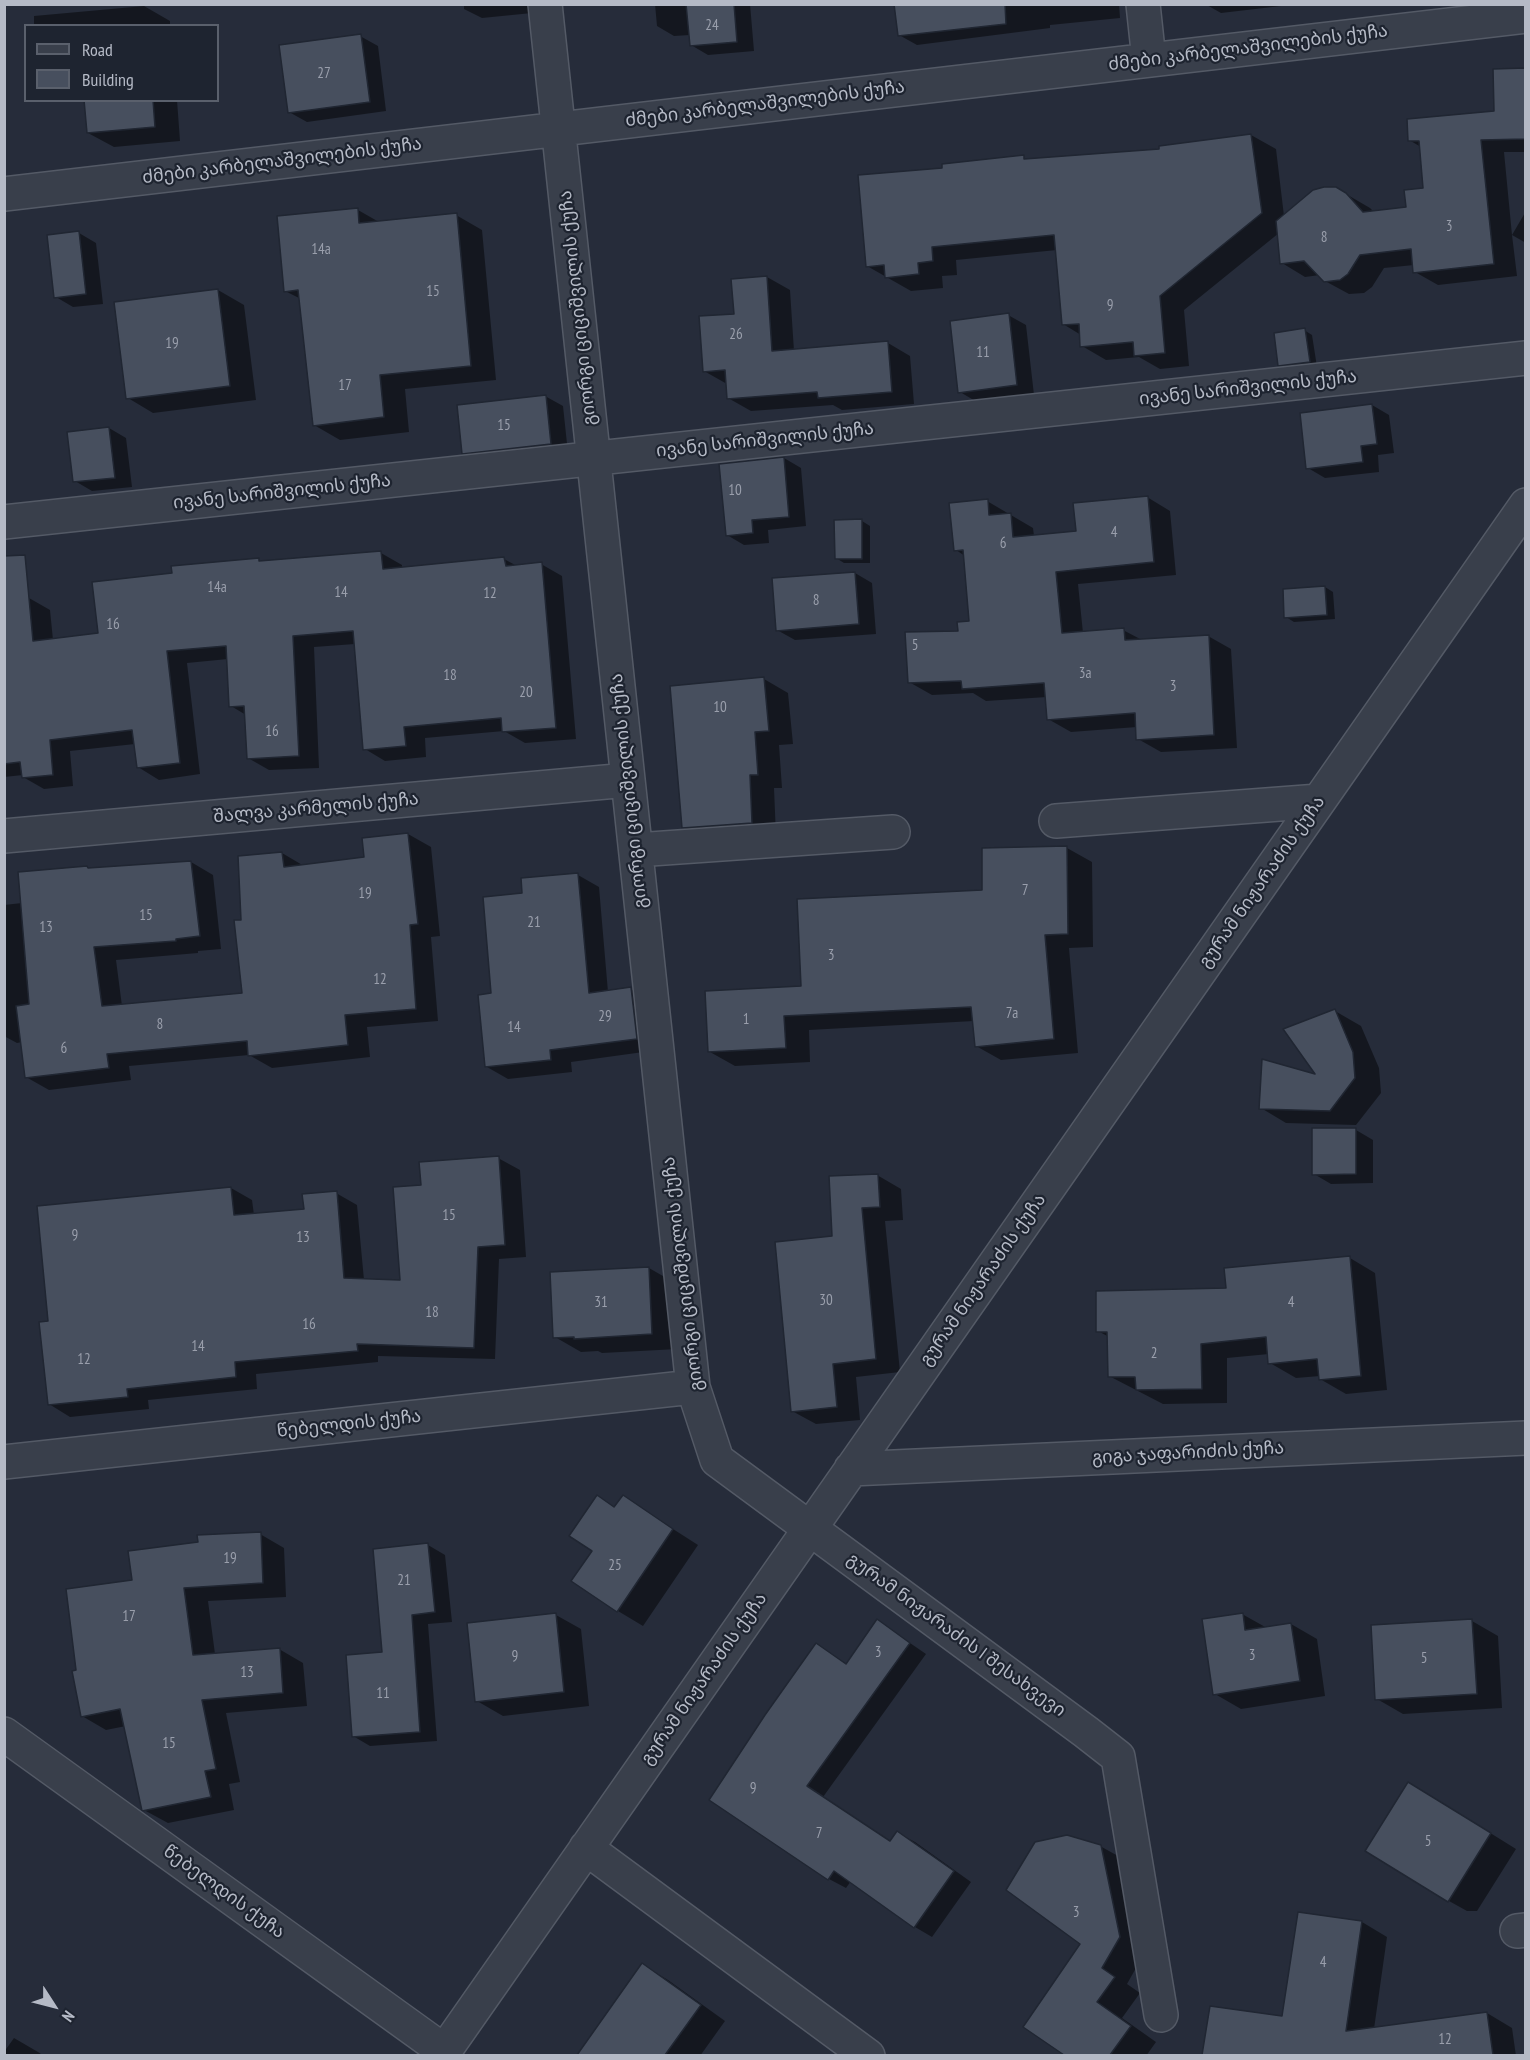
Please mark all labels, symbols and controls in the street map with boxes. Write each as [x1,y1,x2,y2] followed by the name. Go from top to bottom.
[705,17,719,35] house number: 24
[1107,20,1389,76] street label: ძმები კარბელაშვილების ქუჩა
[24,24,219,102] legend
[82,38,113,61] text: Road
[317,65,331,83] house number: 27
[82,68,134,91] text: Building
[624,76,906,132] street label: ძმები კარბელაშვილების ქუჩა
[141,133,423,189] street label: ძმები კარბელაშვილების ქუჩა
[555,189,601,427] street label: გიორგი ციციშვილის ქუჩა
[1446,218,1452,236] house number: 3
[1321,229,1327,247] house number: 8
[311,241,331,259] house number: 14a
[426,283,440,301] house number: 15
[1107,297,1113,315] house number: 9
[729,326,743,344] house number: 26
[165,335,179,353] house number: 19
[976,344,990,362] house number: 11
[1138,366,1358,410] street label: ივანე სარიშვილის ქუჩა
[338,377,352,395] house number: 17
[497,417,511,435] house number: 15
[655,418,875,462] street label: ივანე სარიშვილის ქუჩა
[172,470,392,514] street label: ივანე სარიშვილის ქუჩა
[728,482,742,500] house number: 10
[1111,524,1117,542] house number: 4
[1000,535,1006,553] house number: 6
[207,579,227,597] house number: 14a
[334,584,348,602] house number: 14
[483,585,497,603] house number: 12
[813,592,819,610] house number: 8
[106,616,120,634] house number: 16
[912,637,918,655] house number: 5
[1079,665,1091,683] house number: 3a
[443,667,457,685] house number: 18
[606,672,652,910] street label: გიორგი ციციშვილის ქუჩა
[1170,678,1176,696] house number: 3
[519,684,533,702] house number: 20
[713,699,727,717] house number: 10
[265,723,279,741] house number: 16
[212,788,420,828] street label: შალვა კარმელის ქუჩა
[1194,792,1330,972] street label: გურამ ნიჟარაძის ქუჩა
[1022,882,1028,900] house number: 7
[358,885,372,903] house number: 19
[139,907,153,925] house number: 15
[527,914,541,932] house number: 21
[39,919,53,937] house number: 13
[828,947,834,965] house number: 3
[373,971,387,989] house number: 12
[1006,1005,1018,1023] house number: 7a
[598,1008,612,1026] house number: 29
[743,1011,749,1029] house number: 1
[157,1016,163,1034] house number: 8
[507,1019,521,1037] house number: 14
[61,1040,67,1058] house number: 6
[658,1155,708,1393] street label: გიორგი ციციშვილის ქუჩა
[915,1190,1051,1370] street label: გურამ ნიჟარაძის ქუჩა
[442,1207,456,1225] house number: 15
[72,1227,78,1245] house number: 9
[296,1229,310,1247] house number: 13
[819,1292,833,1310] house number: 30
[594,1294,608,1312] house number: 31
[1288,1294,1294,1312] house number: 4
[425,1304,439,1322] house number: 18
[302,1316,316,1334] house number: 16
[191,1338,205,1356] house number: 14
[1151,1345,1157,1363] house number: 2
[77,1351,91,1369] house number: 12
[276,1406,422,1442] street label: წებელდის ქუჩა
[1091,1437,1285,1469] street label: გიგა ჯაფარიძის ქუჩა
[842,1548,1070,1722] street label: გურამ ნიჟარაძის I შესახვევი
[223,1550,237,1568] house number: 19
[608,1557,622,1575] house number: 25
[397,1572,411,1590] house number: 21
[636,1589,772,1769] street label: გურამ ნიჟარაძის ქუჩა
[122,1608,136,1626] house number: 17
[875,1644,881,1662] house number: 3
[1249,1647,1255,1665] house number: 3
[512,1648,518,1666] house number: 9
[1421,1650,1427,1668] house number: 5
[240,1664,254,1682] house number: 13
[376,1685,390,1703] house number: 11
[162,1735,176,1753] house number: 15
[750,1780,756,1798] house number: 9
[816,1825,822,1843] house number: 7
[1425,1833,1431,1851] house number: 5
[159,1841,289,1943] street label: წებელდის ქუჩა
[1073,1904,1079,1922] house number: 3
[1320,1954,1326,1972] house number: 4
[24,1976,84,2036] north arrow
[58,2007,79,2026] text: N
[1438,2031,1452,2049] house number: 12

